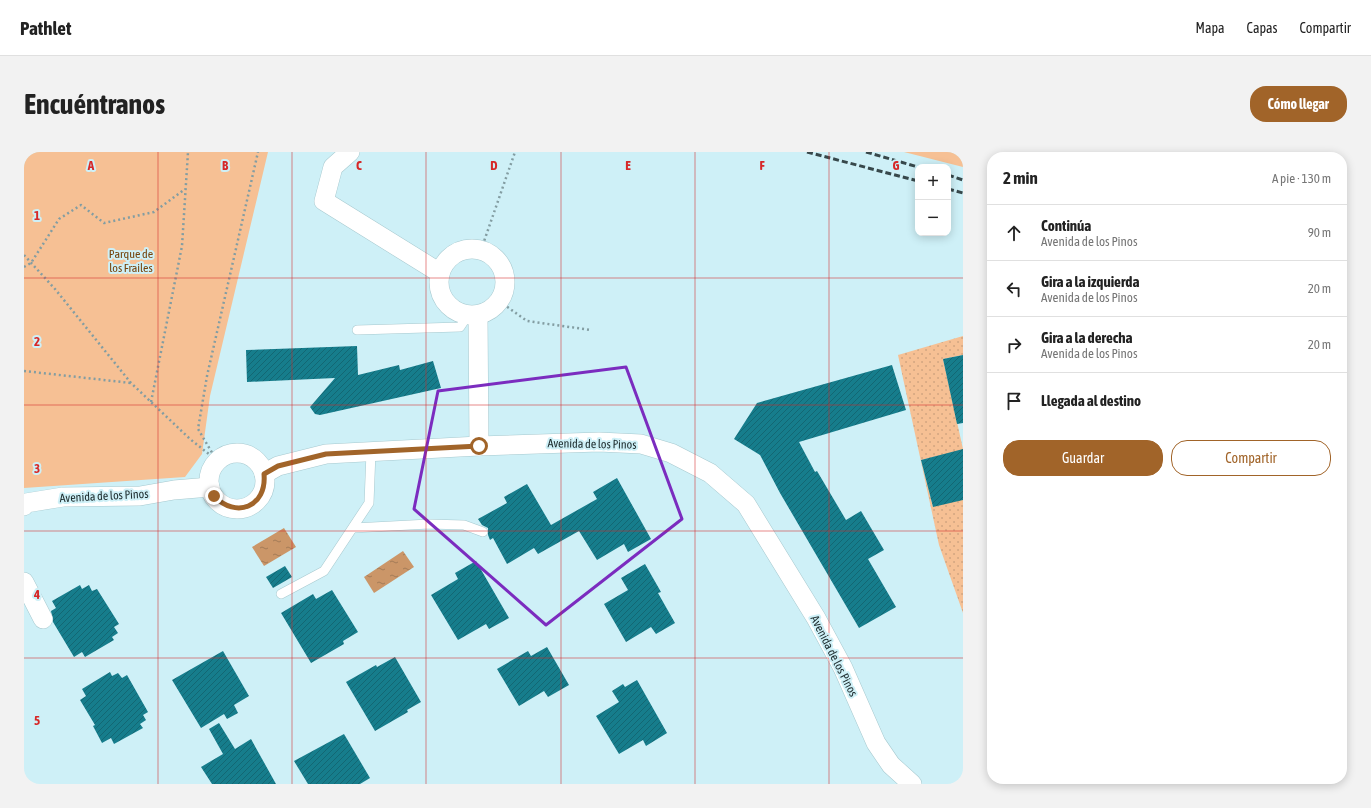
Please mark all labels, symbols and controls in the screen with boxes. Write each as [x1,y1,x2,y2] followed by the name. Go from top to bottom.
[20,17,71,39] text: Pathlet
[1196,20,1225,36] text: Mapa
[1247,20,1278,36] text: Capas
[1300,20,1351,36] text: Compartir
[1250,86,1347,122] button: Cómo llegar
[24,88,165,120] text: Encuéntranos
[87,158,95,173] text: A
[222,158,229,173] text: B
[356,158,362,173] text: C
[490,158,498,173] text: D
[625,158,631,173] text: E
[759,158,765,173] text: F
[893,158,900,173] text: G
[915,164,951,236] map controls
[915,164,951,200] button: +
[1003,168,1038,188] text: 2 min
[1272,171,1331,186] text: A pie · 130 m
[915,200,951,236] button: −
[34,208,40,223] text: 1
[1041,217,1091,234] text: Continúa
[1003,222,1025,244] icon: ahead
[1308,225,1331,240] text: 90 m
[1041,234,1138,249] text: Avenida de los Pinos
[109,247,153,275] park label: Parque de los Frailes
[1041,273,1139,290] text: Gira a la izquierda
[1003,278,1025,300] icon: left
[1308,281,1331,296] text: 20 m
[1041,290,1138,305] text: Avenida de los Pinos
[1041,329,1132,346] text: Gira a la derecha
[34,334,40,349] text: 2
[1003,334,1025,356] icon: right
[1308,337,1331,352] text: 20 m
[1041,346,1138,361] text: Avenida de los Pinos
[1003,390,1025,412] icon: arrive
[1041,392,1141,409] text: Llegada al destino
[547,436,637,452] street label: Avenida de los Pinos
[470,437,488,455] route start
[1003,440,1163,476] button: Guardar
[1171,440,1331,476] button: Compartir
[34,461,40,476] text: 3
[59,487,149,505] street label: Avenida de los Pinos
[205,487,223,505] route end
[33,587,40,602] text: 4
[808,613,860,699] street label: Avenida de los Pinos
[34,713,40,728] text: 5

